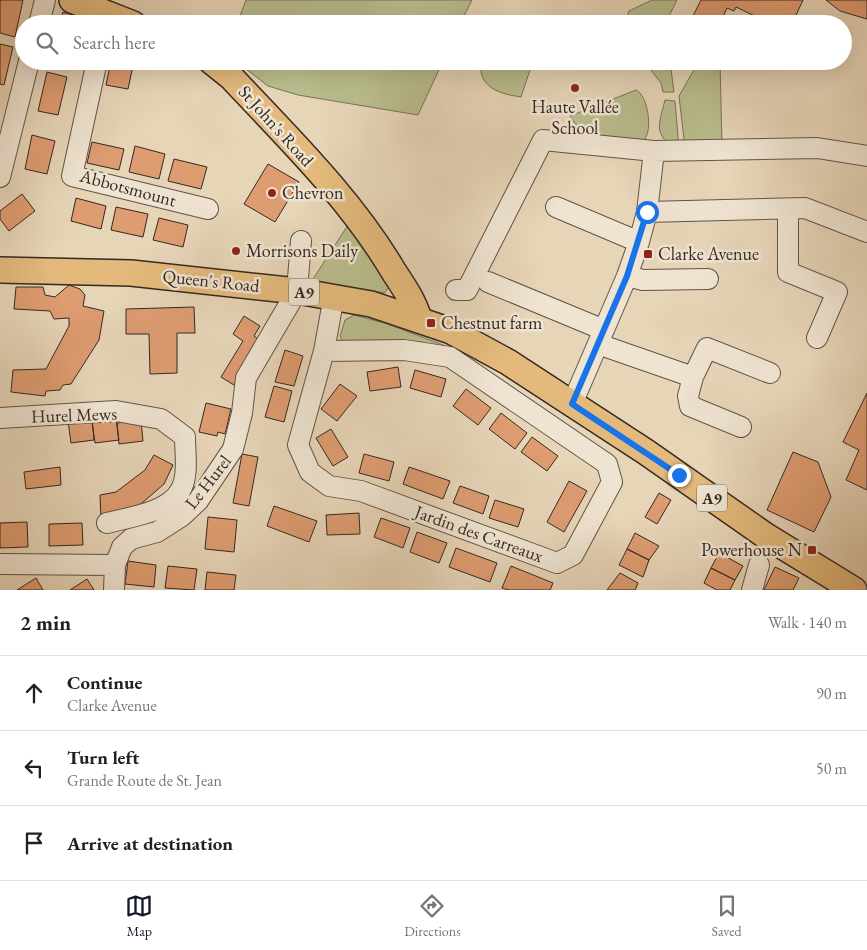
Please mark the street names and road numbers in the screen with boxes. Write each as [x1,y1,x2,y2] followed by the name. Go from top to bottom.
[234,80,320,172] street label: St John's Road
[76,163,179,212] street label: Abbotsmount
[161,264,262,297] street label: Queen's Road
[289,278,319,306] road number: A9
[31,401,118,427] street label: Hurel Mews
[179,450,236,513] street label: Le Hurel
[697,484,727,512] road number: A9
[410,499,547,567] street label: Jardin des Carreaux

